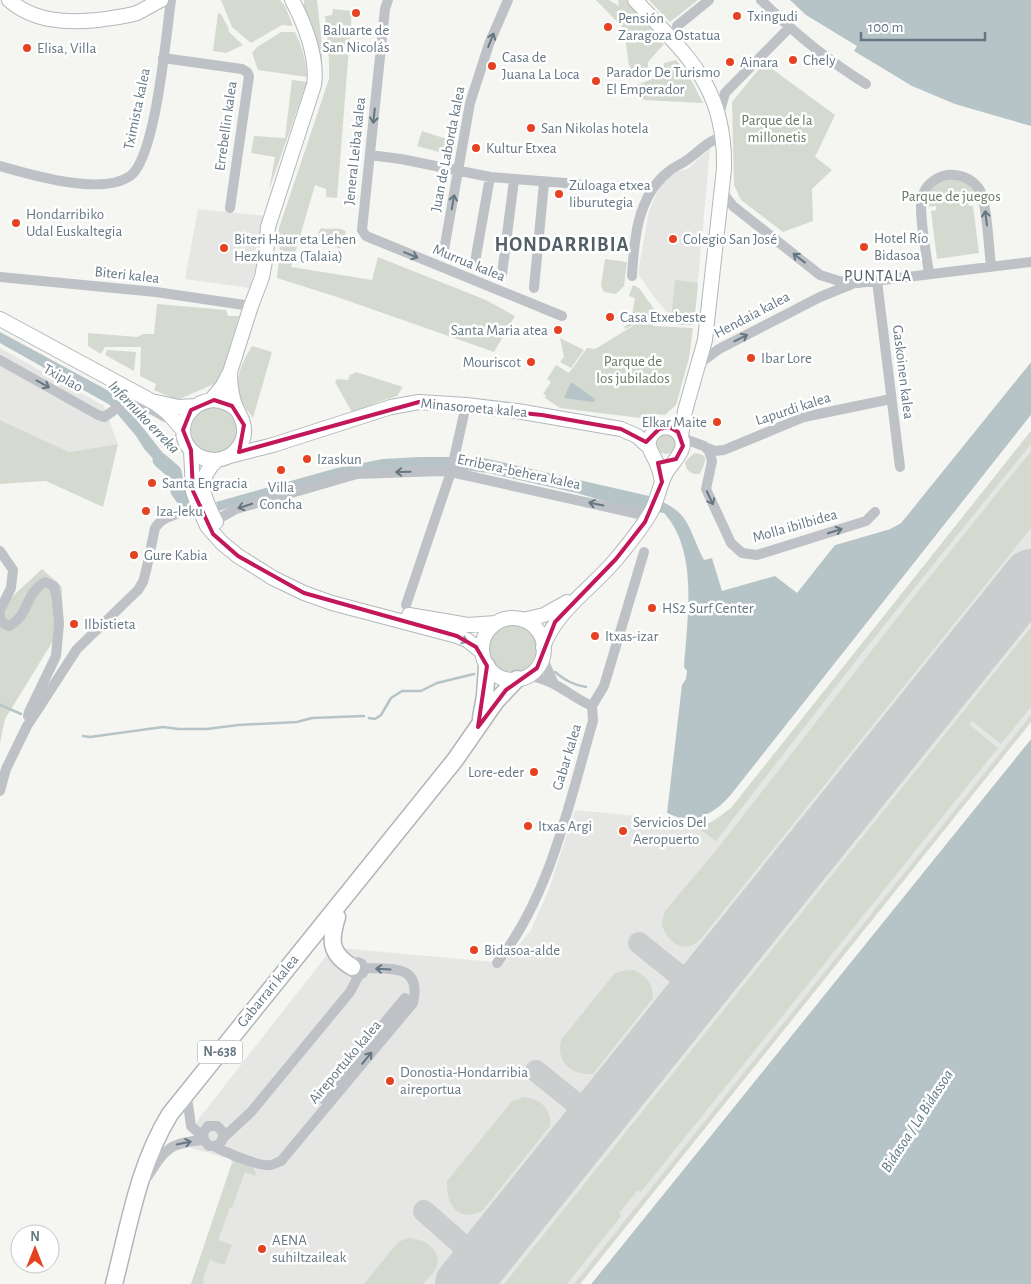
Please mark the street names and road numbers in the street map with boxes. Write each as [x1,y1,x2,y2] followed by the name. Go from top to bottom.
[121,67,153,151] street label: Tximista kalea
[212,80,240,172] street label: Errebellin kalea
[428,85,468,213] street label: Juan de Laborda kalea
[342,96,368,206] street label: Jeneral Leiba kalea
[431,242,507,284] street label: Murrua kalea
[94,264,160,286] street label: Biteri kalea
[712,289,792,341] street label: Hendaia kalea
[890,324,916,420] street label: Gaskoinen kalea
[41,361,85,395] street label: Txiplao
[754,390,832,428] street label: Lapurdi kalea
[420,396,528,420] street label: Minasoroeta kalea
[456,452,582,492] street label: Erribera-behera kalea
[751,507,839,545] street label: Molla ibilbidea
[550,722,584,792] street label: Gabar kalea
[234,952,302,1030] street label: Gabarrari kalea
[306,1017,384,1107] street label: Aireportuko kalea
[198,1040,242,1064] road number: N-638

